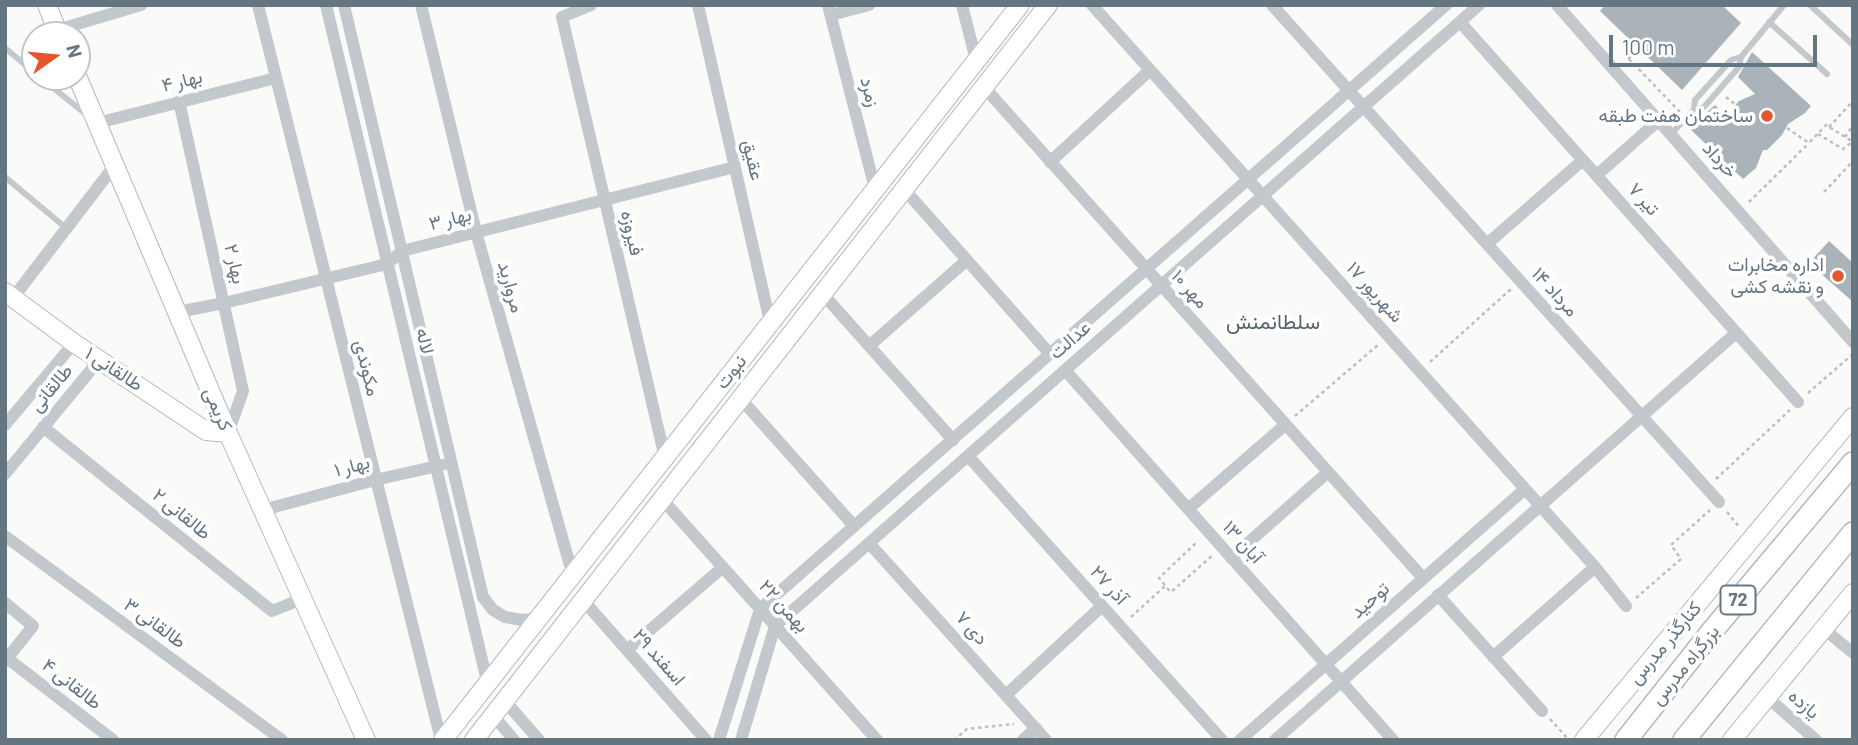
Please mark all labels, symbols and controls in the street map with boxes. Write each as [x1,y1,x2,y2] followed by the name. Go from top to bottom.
[21,21,91,91] north arrow
[1613,21,1821,65] scale bar
[1622,34,1675,59] text: 100 m
[62,42,88,60] text: N
[159,65,205,97] street label: بهار ۴
[855,75,885,109] street label: زمرد
[1599,105,1753,127] place label: ساختمان هفت طبقه
[1759,108,1775,124] marker: ساختمان هفت طبقه
[1698,137,1742,183] street label: خرداد
[737,138,769,182] street label: عقیق
[1624,178,1664,220] street label: ۷ تیر
[426,203,474,235] street label: بهار ۳
[616,208,648,258] street label: فیروزه
[219,242,251,286] street label: بهار ۲
[1728,254,1824,298] place label: اداره مخابرات و نقشه کشی
[1342,257,1408,327] street label: ۱۷ شهریور
[493,259,529,315] street label: مروارید
[1527,263,1583,321] street label: ۱۴ مرداد
[1167,265,1213,313] street label: ۱۰ مهر
[1830,268,1846,284] marker: اداره مخابرات و نقشه کشی
[1226,309,1320,335] district label: سلطانمنش
[1045,316,1095,364] street label: عدالت
[411,326,439,356] street label: لاله
[349,337,385,399] street label: مکوندی
[81,342,147,396] street label: طالقانی ۱
[711,350,751,394] street label: نبوت
[25,360,77,416] street label: طالقانی
[199,384,237,434] street label: کریمی
[332,450,372,482] street label: بهار ۱
[148,484,216,544] street label: طالقانی ۲
[1218,516,1268,568] street label: ۱۳ آبان
[1085,561,1133,609] street label: ۲۷ آذر
[754,575,814,637] street label: ۲۲ بهمن
[1346,577,1394,623] street label: توحید
[1720,586,1756,614] road number: 72
[119,593,191,653] street label: طالقانی ۳
[1624,597,1706,689] street label: کنارگذر مدرس
[951,606,993,650] street label: ۷ دی
[1646,620,1724,710] street label: بزرگراه مدرس
[628,624,690,690] street label: ۲۹ اسفند
[38,654,106,714] street label: طالقانی ۴
[1784,684,1824,724] street label: یازده

